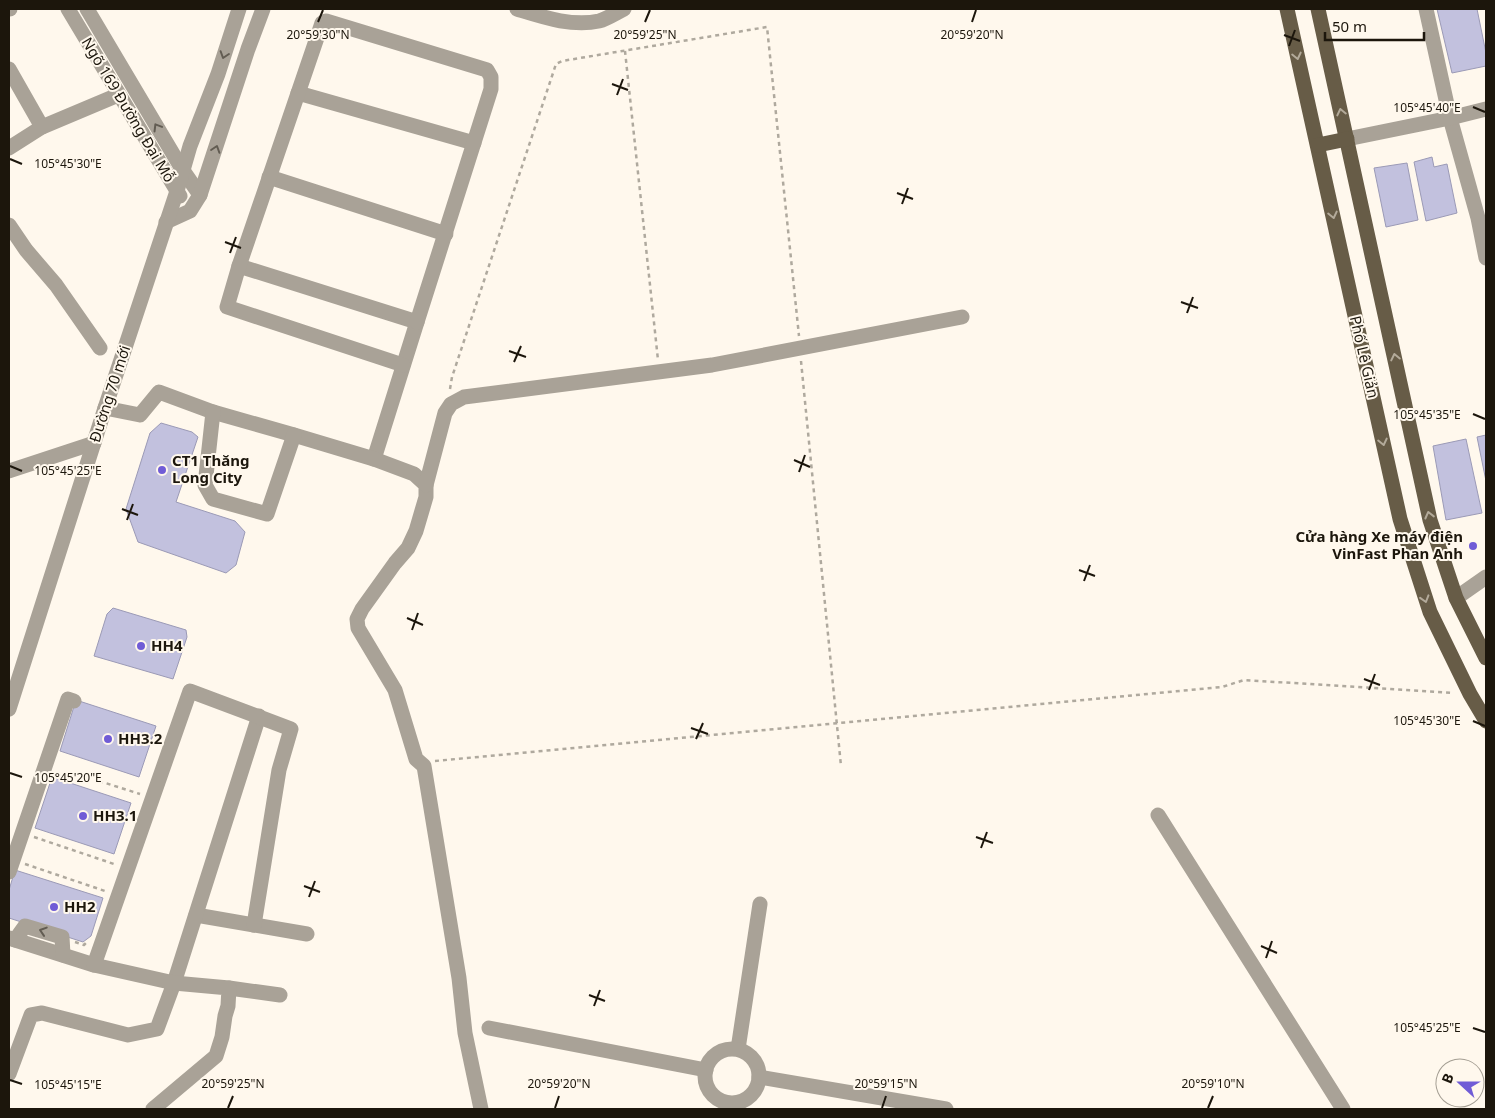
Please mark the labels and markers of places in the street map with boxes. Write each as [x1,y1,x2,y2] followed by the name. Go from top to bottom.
[172,450,249,487] place label: CT1 Thăng Long City
[156,464,168,476] marker: CT1 Thăng Long City
[1295,526,1463,563] place label: Cửa hàng Xe máy điện VinFast Phan Anh
[1467,540,1479,552] marker: Cửa hàng Xe máy điện VinFast Phan Anh
[151,635,183,655] place label: HH4
[135,640,147,652] marker: HH4
[118,728,163,748] place label: HH3.2
[102,733,114,745] marker: HH3.2
[93,805,137,825] place label: HH3.1
[77,810,89,822] marker: HH3.1
[64,896,96,916] place label: HH2
[48,901,60,913] marker: HH2

